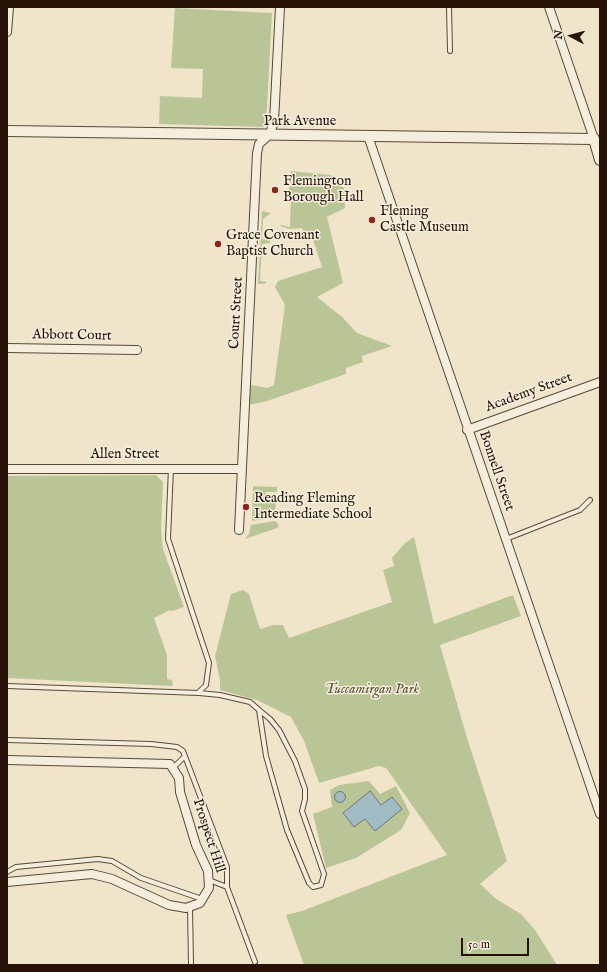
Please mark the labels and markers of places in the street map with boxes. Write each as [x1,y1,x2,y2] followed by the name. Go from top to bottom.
[283,174,364,206] place label: Flemington Borough Hall
[270,185,280,195] marker: Flemington Borough Hall
[380,204,469,236] place label: Fleming Castle Museum
[367,215,377,225] marker: Fleming Castle Museum
[226,228,320,260] place label: Grace Covenant Baptist Church
[213,239,223,249] marker: Grace Covenant Baptist Church
[254,491,372,524] place label: Reading Fleming Intermediate School
[241,502,251,512] marker: Reading Fleming Intermediate School

